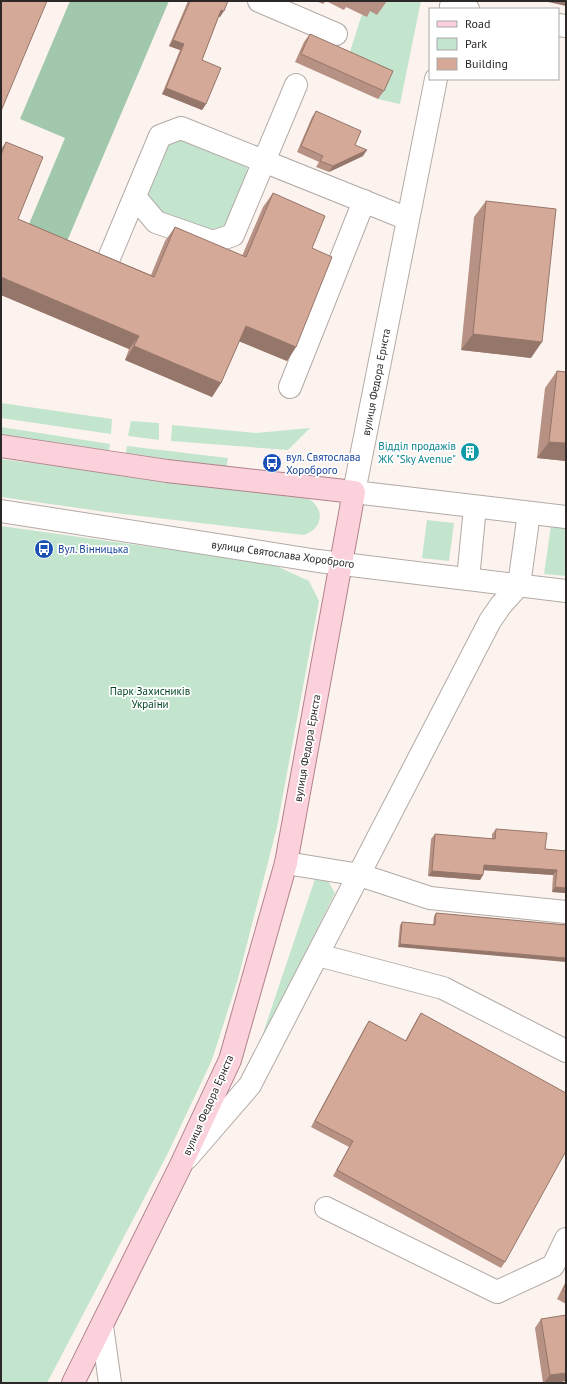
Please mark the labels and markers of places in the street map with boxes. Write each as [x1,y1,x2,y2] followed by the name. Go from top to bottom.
[377,439,456,466] place label: Відділ продажів ЖК "Sky Avenue"
[459,441,481,463] building icon: Відділ продажів ЖК "Sky Avenue"
[286,450,360,477] place label: вул. Святослава Хороброго
[261,452,283,474] bus stop icon: вул. Святослава Хороброго
[33,538,55,560] bus stop icon: Вул. Вінницька
[58,542,128,556] place label: Вул. Вінницька

